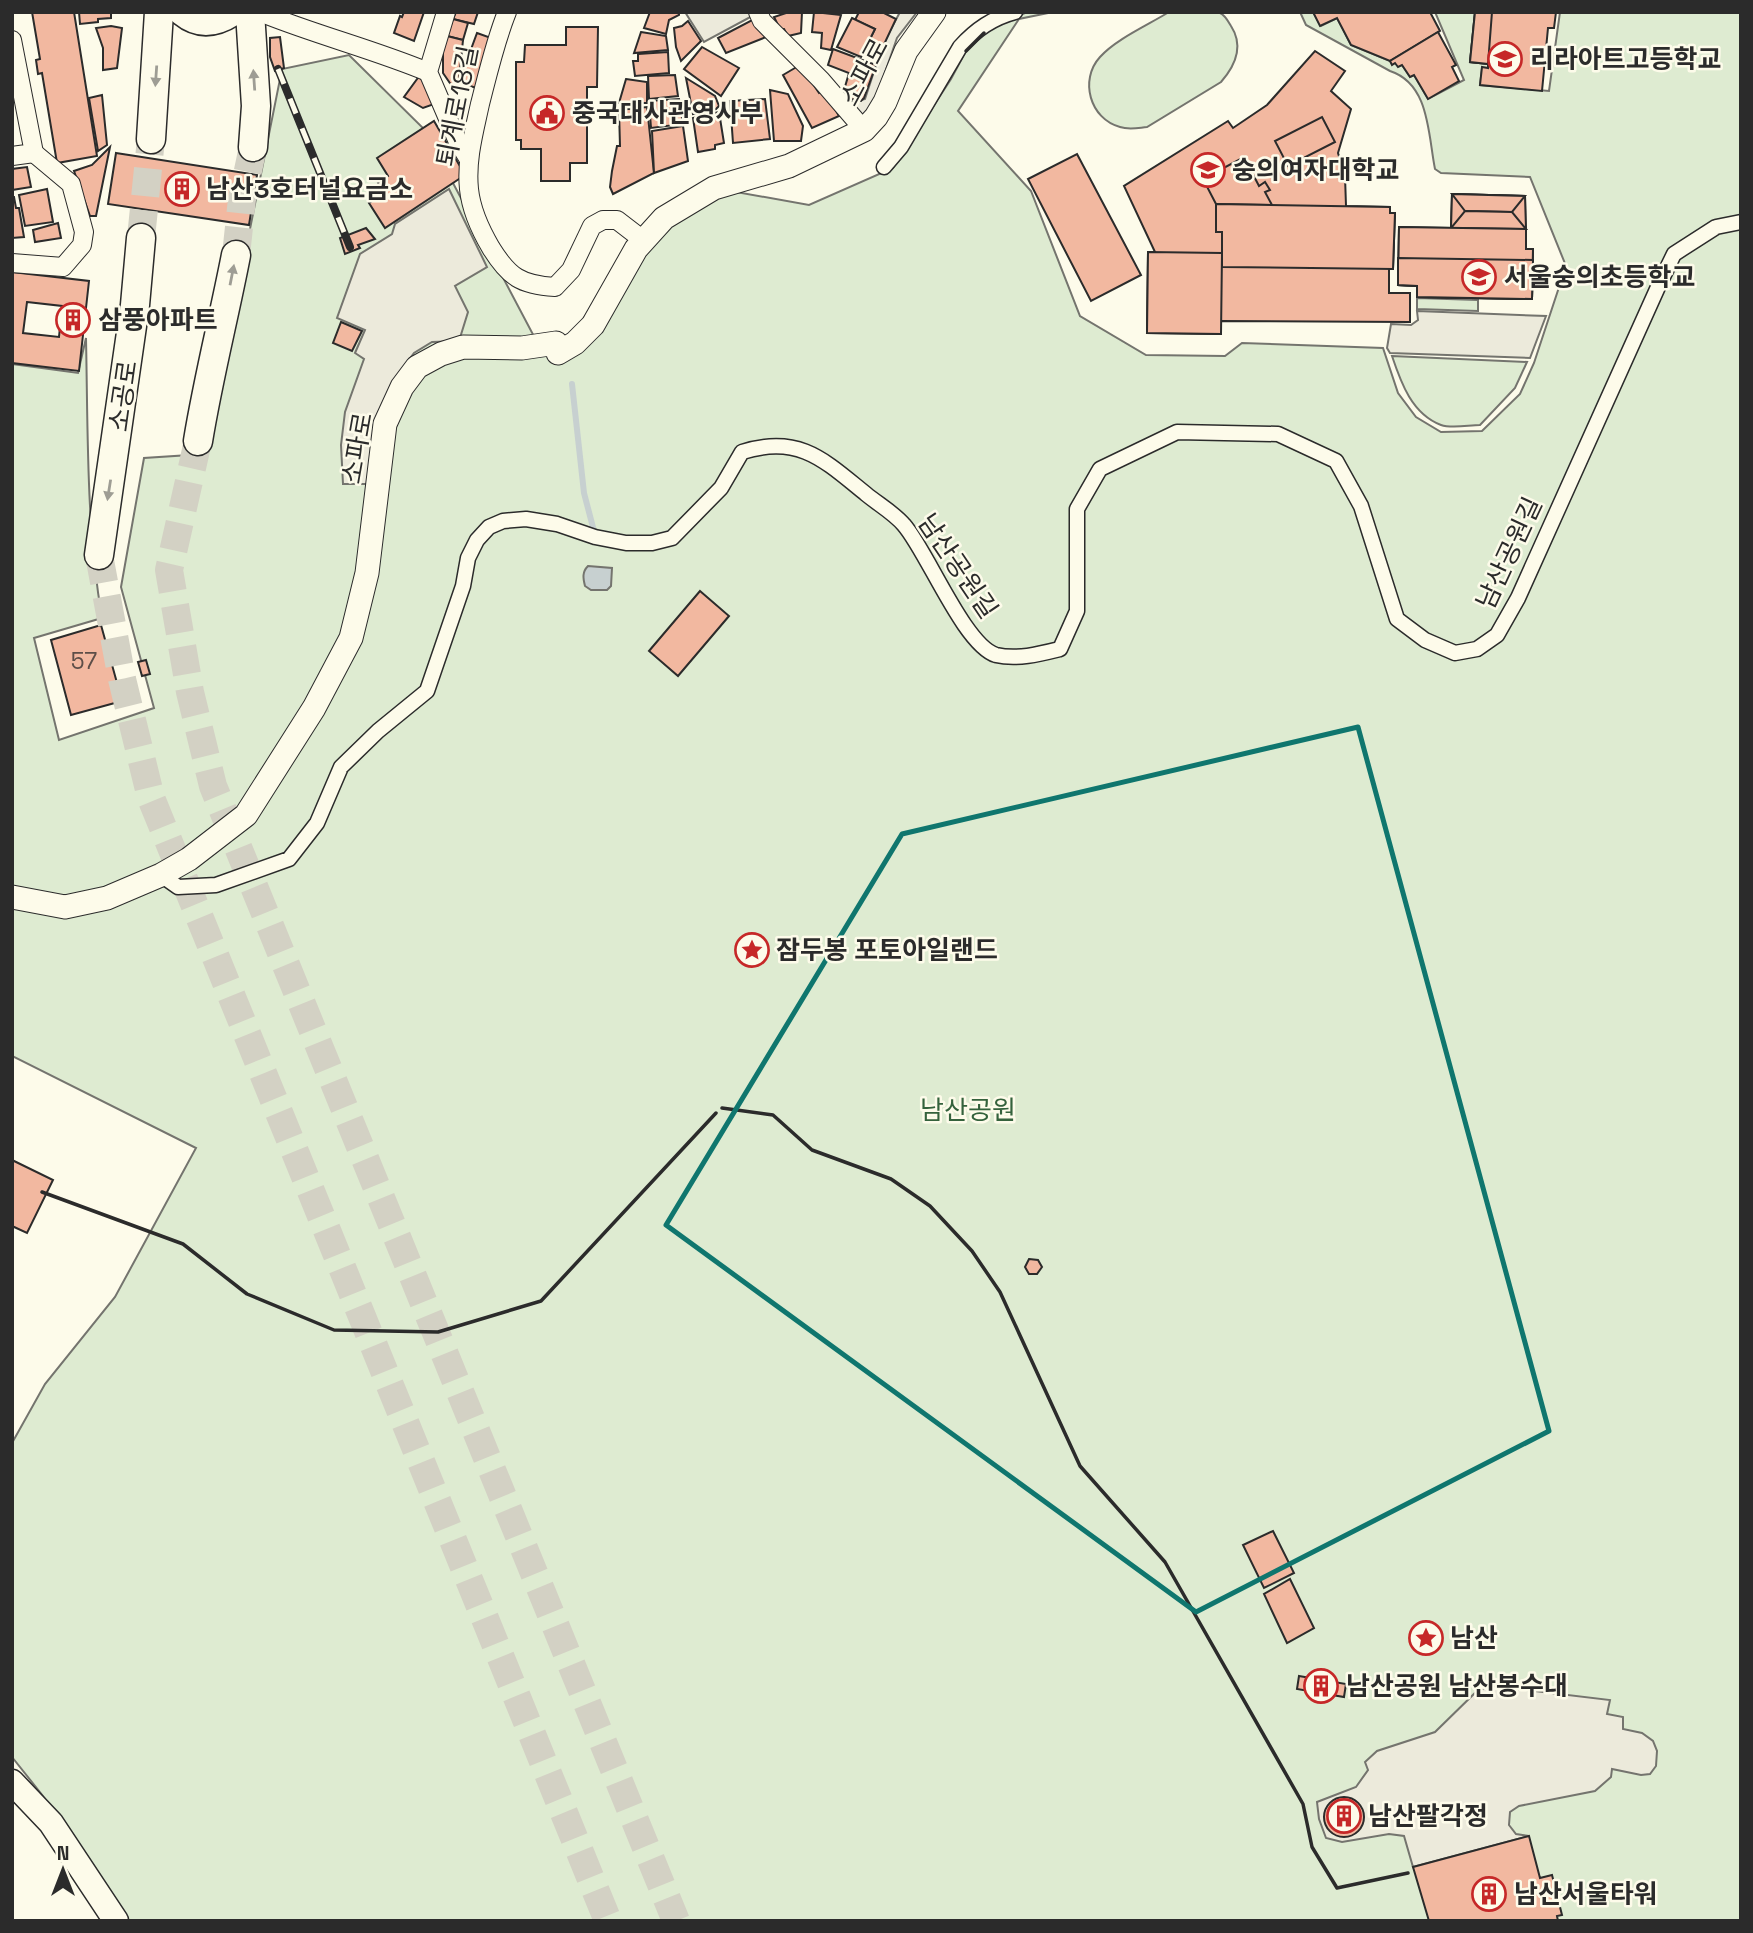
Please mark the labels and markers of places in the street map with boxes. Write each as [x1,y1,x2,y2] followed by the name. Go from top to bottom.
[1486,40,1524,78] school or university icon: 리라아트고등학교
[1530,42,1721,76] place label: 리라아트고등학교
[528,94,566,132] public building icon: 중국대사관영사부
[572,96,763,130] place label: 중국대사관영사부
[1189,151,1227,189] school or university icon: 숭의여자대학교
[1232,153,1399,187] place label: 숭의여자대학교
[163,170,201,208] building icon: 남산3호터널요금소
[206,172,413,206] place label: 남산3호터널요금소
[1460,258,1498,296] school or university icon: 서울숭의초등학교
[1504,260,1695,294] place label: 서울숭의초등학교
[54,301,92,339] building icon: 삼풍아파트
[98,303,218,337] place label: 삼풍아파트
[733,931,771,969] place icon: 잠두봉 포토아일랜드
[776,933,998,967] place label: 잠두봉 포토아일랜드
[1407,1619,1445,1657] place icon: 남산
[1450,1621,1498,1655] place label: 남산
[1302,1667,1340,1705] building icon: 남산공원 남산봉수대
[1346,1669,1568,1703] place label: 남산공원 남산봉수대
[1325,1797,1363,1835] building icon: 남산팔각정
[1368,1799,1488,1833] place label: 남산팔각정
[1470,1875,1508,1913] building icon: 남산서울타워
[1514,1877,1658,1911] place label: 남산서울타워

